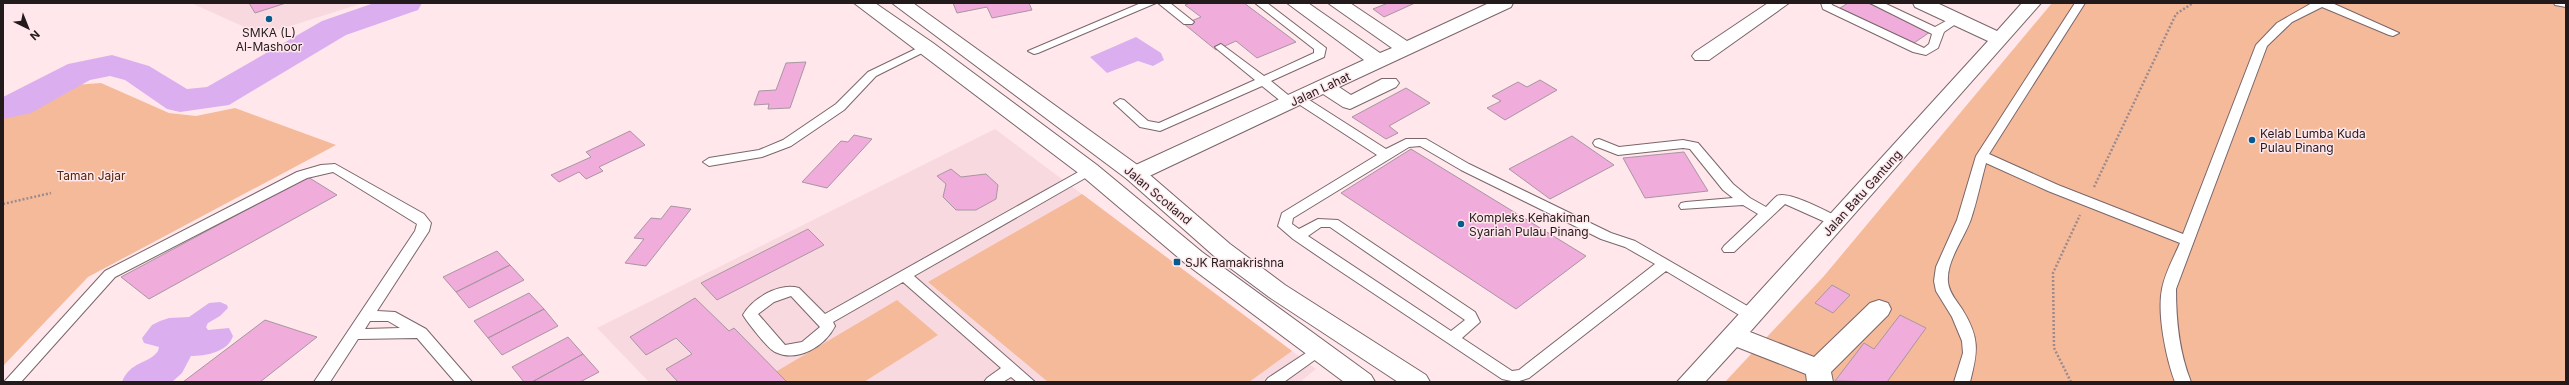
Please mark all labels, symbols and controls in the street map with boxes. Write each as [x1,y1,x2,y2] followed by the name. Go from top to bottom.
[8,8,48,48] north arrow
[264,14,274,24] marker: SMKA (L) Al-Mashoor
[236,25,303,54] place label: SMKA (L) Al-Mashoor
[27,27,43,43] text: N
[1287,68,1353,110] street label: Jalan Lahat
[2260,126,2366,155] place label: Kelab Lumba Kuda Pulau Pinang
[2247,135,2257,145] marker: Kelab Lumba Kuda Pulau Pinang
[1819,147,1905,239] street label: Jalan Batu Gantung
[1121,162,1195,228] street label: Jalan Scotland
[56,168,126,183] park label: Taman Jajar
[1469,210,1590,239] place label: Kompleks Kehakiman Syariah Pulau Pinang
[1456,219,1466,229] marker: Kompleks Kehakiman Syariah Pulau Pinang
[1185,255,1284,270] place label: SJK Ramakrishna
[1172,257,1182,267] marker: SJK Ramakrishna

